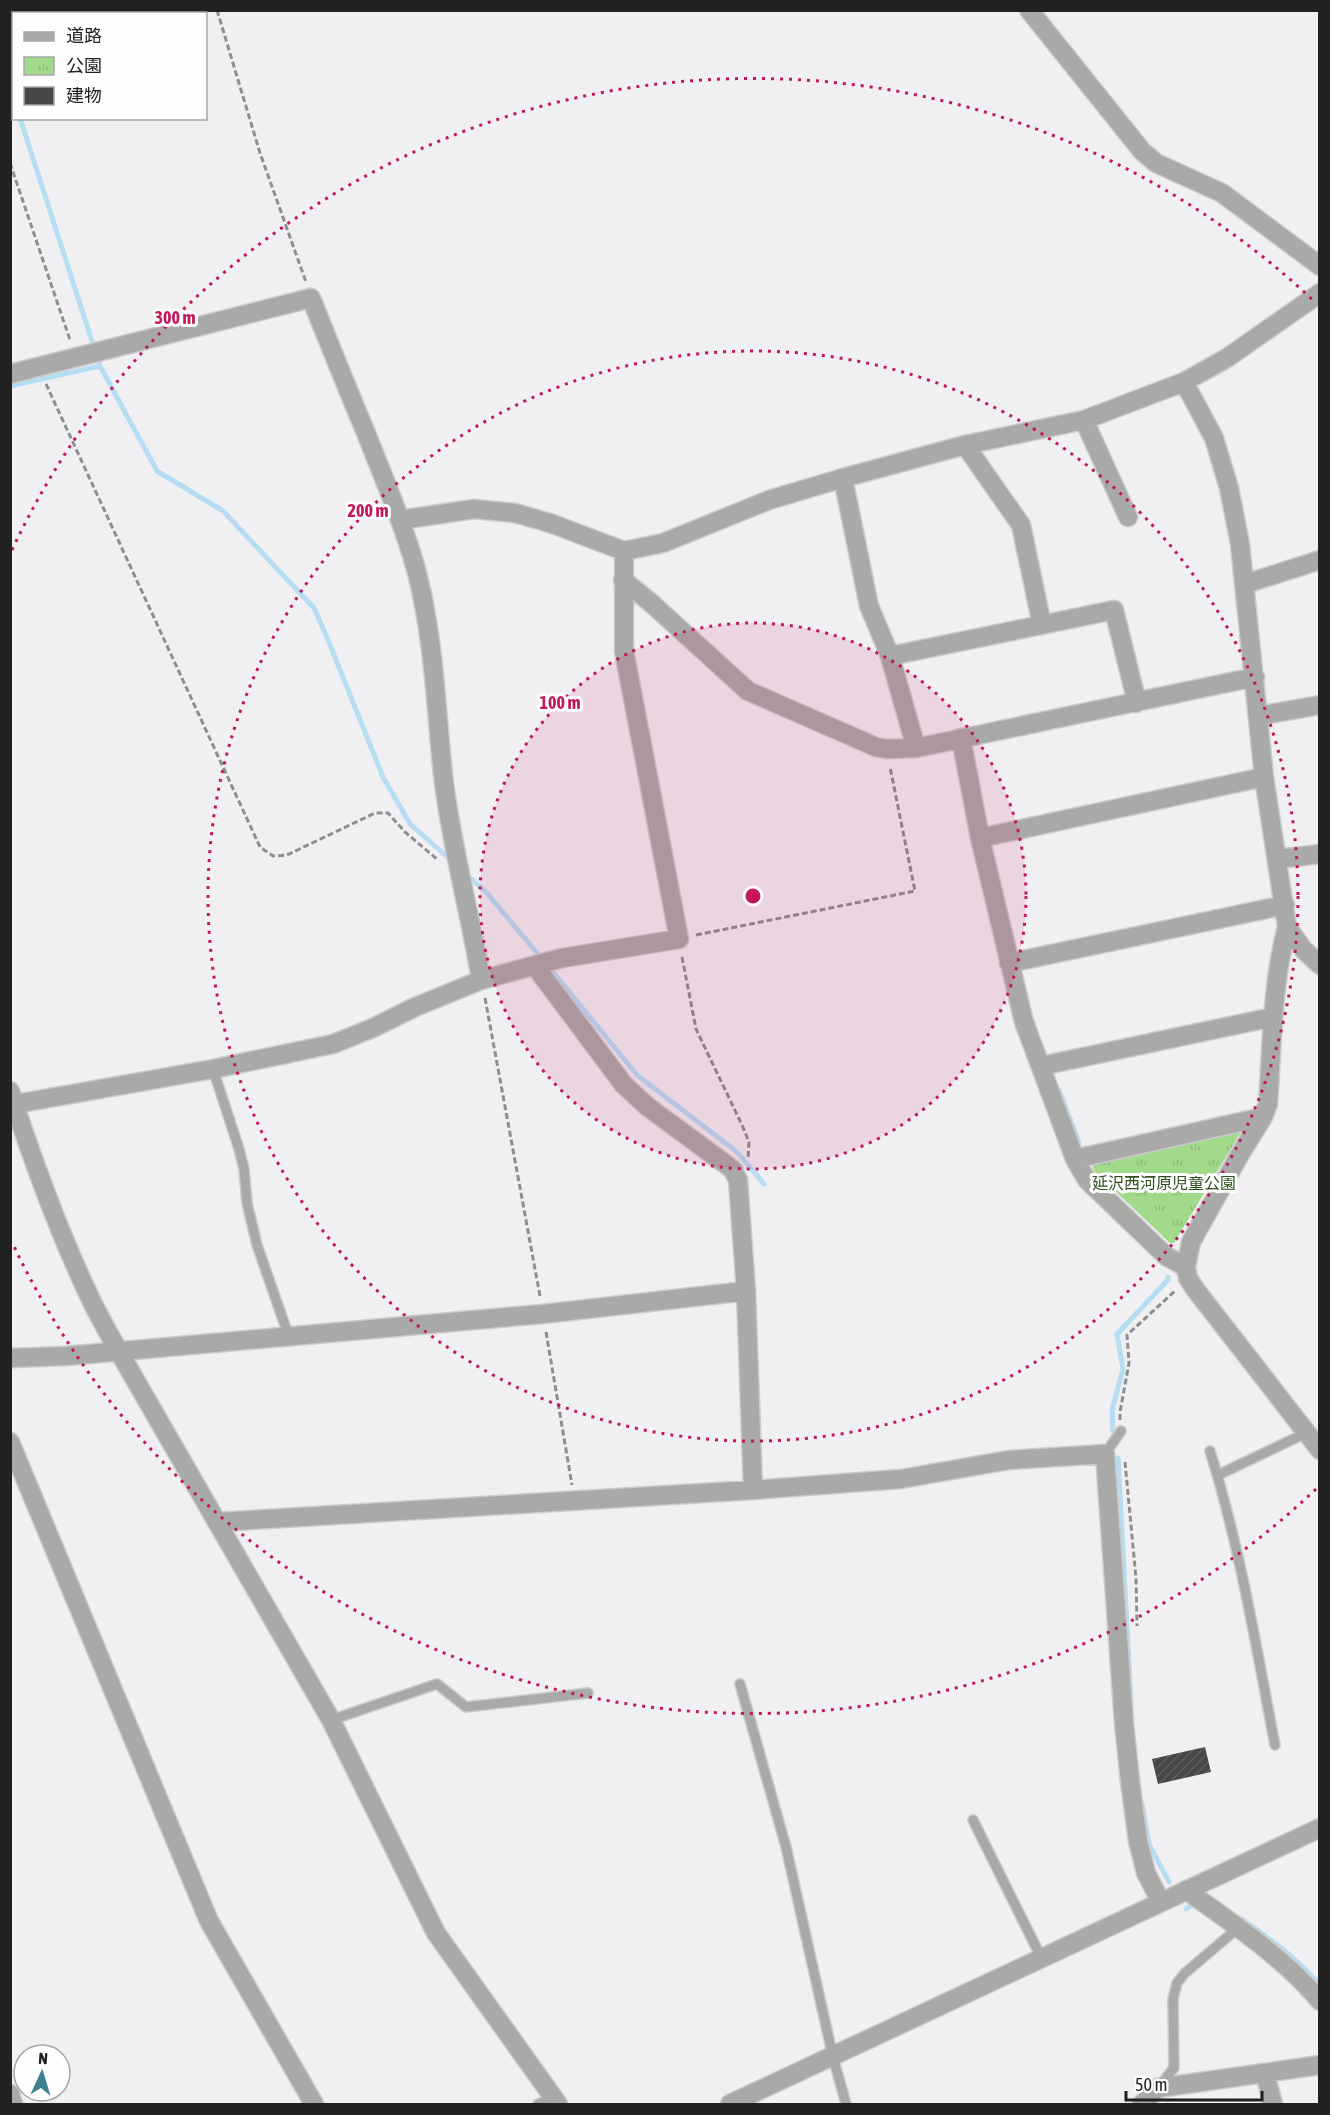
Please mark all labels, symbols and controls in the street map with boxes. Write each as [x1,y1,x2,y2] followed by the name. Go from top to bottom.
[12,12,207,120] legend
[66,25,102,46] text: 道路
[66,55,102,76] text: 公園
[66,85,102,106] text: 建物
[155,307,195,328] text: 300 m
[348,500,388,521] text: 200 m
[540,692,580,713] text: 100 m
[743,886,763,906] centre of rings
[1092,1174,1236,1192] park label: 延沢西河原児童公園
[12,2043,72,2103] north arrow
[38,2049,48,2067] text: N
[1126,2064,1262,2102] scale bar
[1135,2074,1167,2095] text: 50 m

